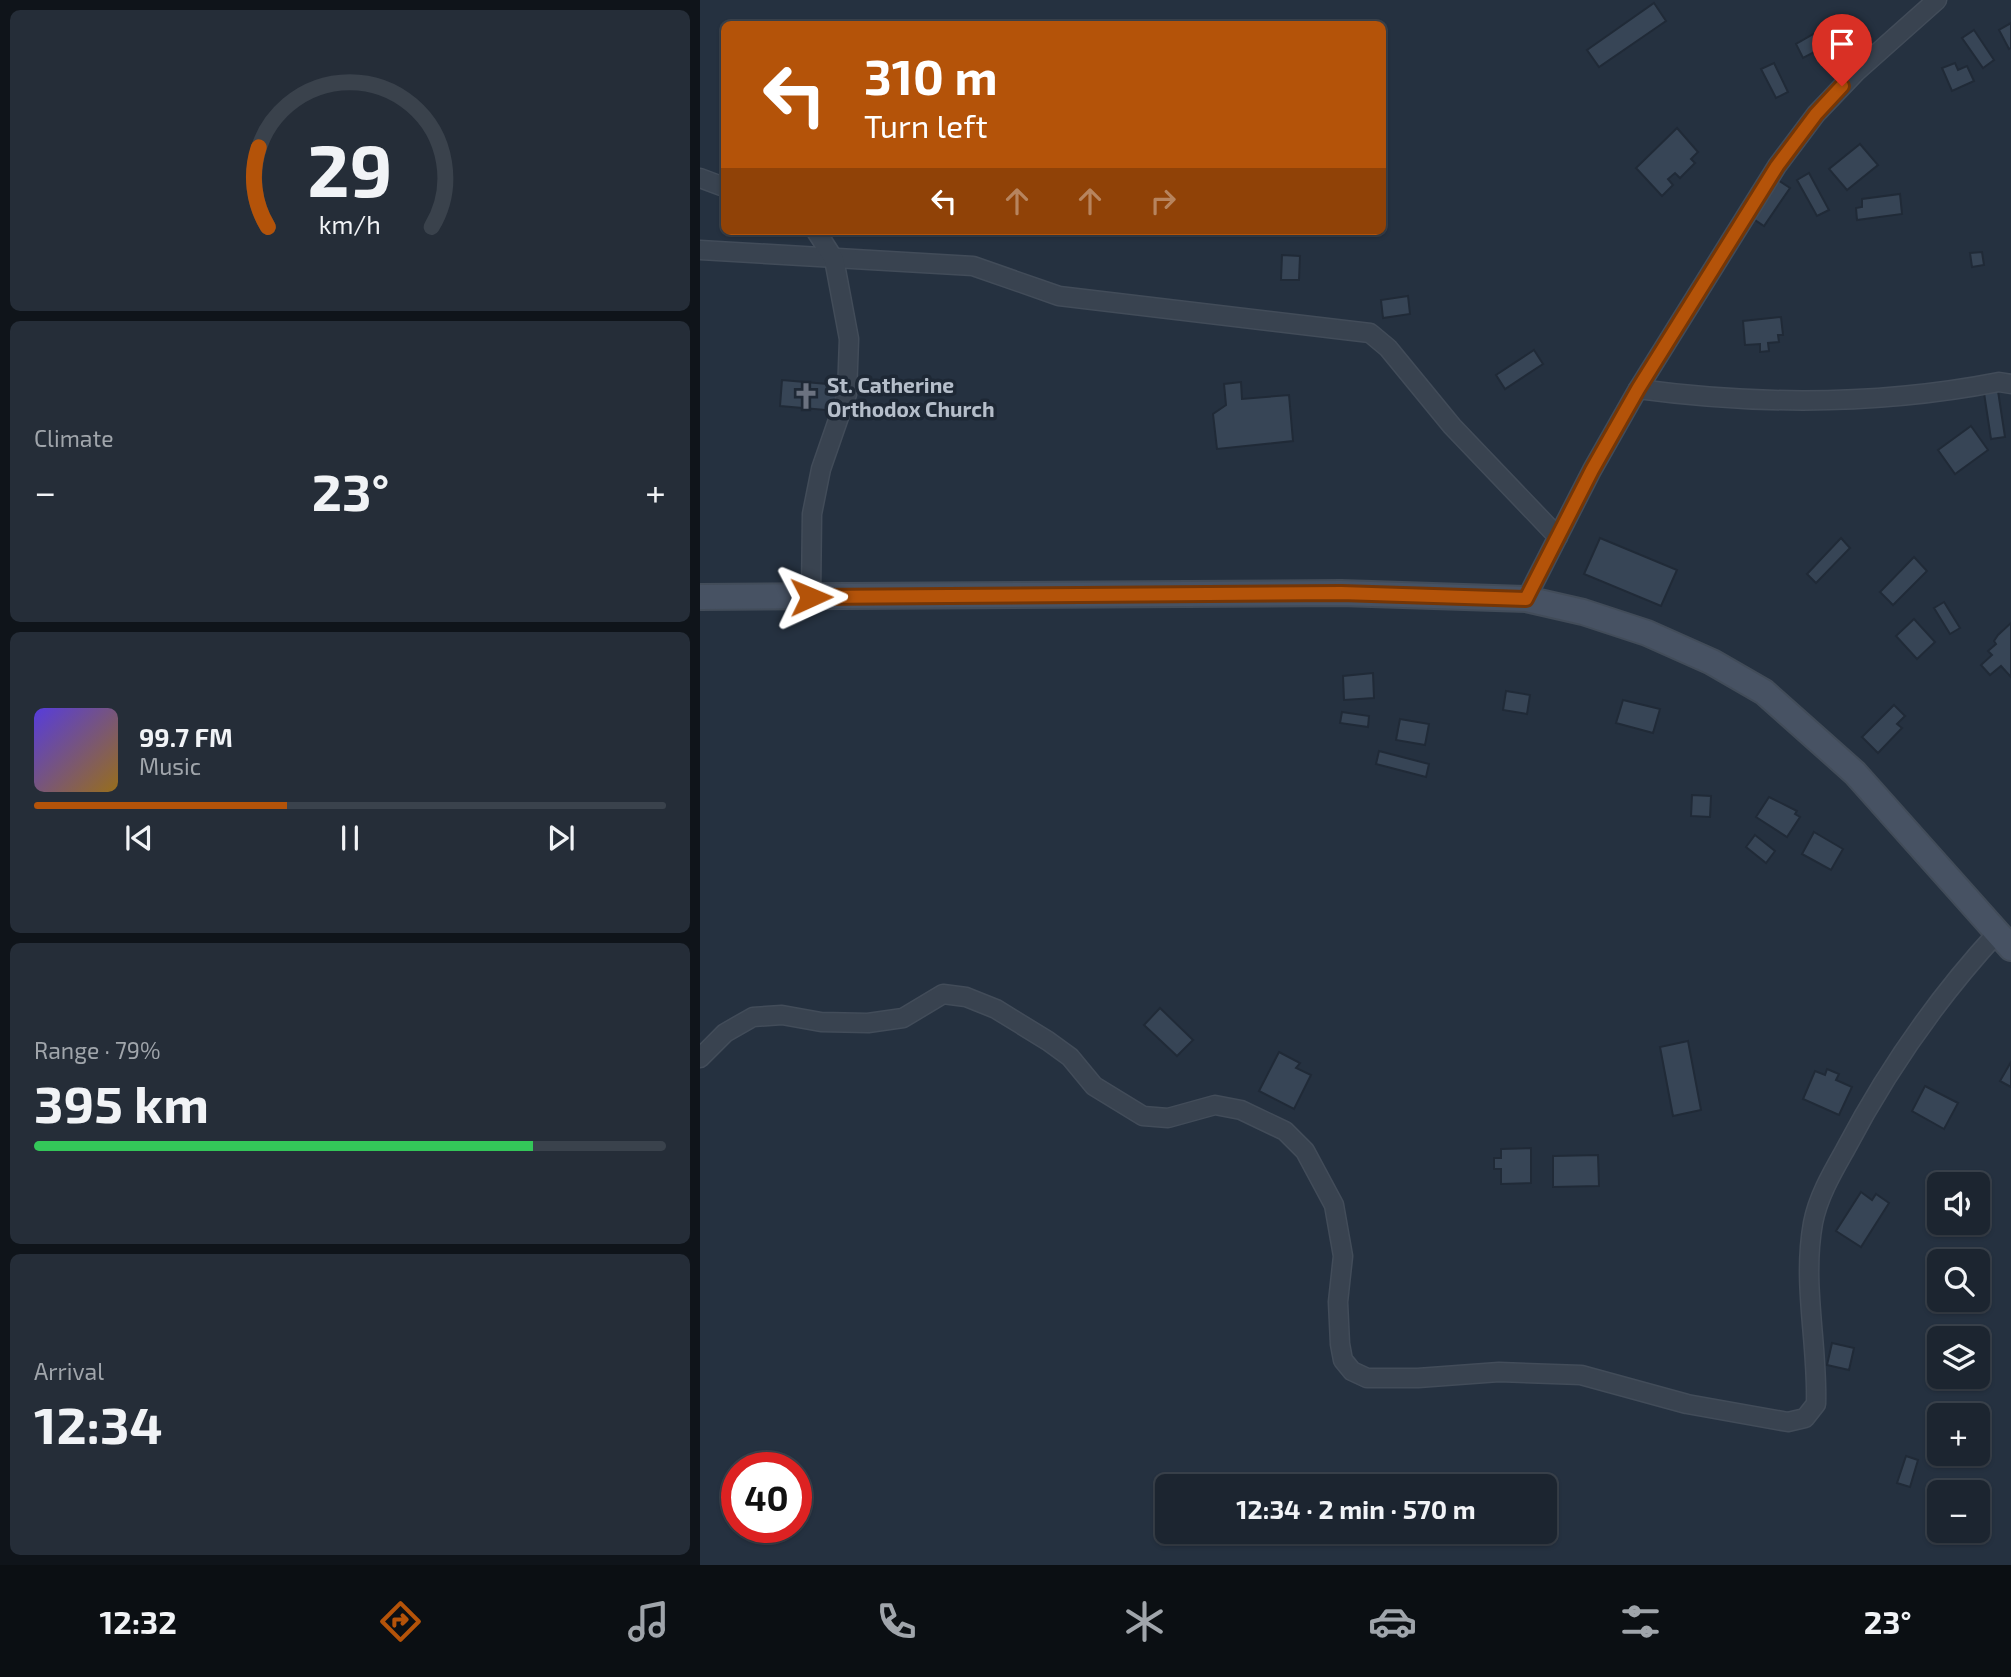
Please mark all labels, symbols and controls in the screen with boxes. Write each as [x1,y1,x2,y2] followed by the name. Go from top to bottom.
[1812,14,1872,86] pin
[1823,25,1861,63] icon: arrive
[864,46,998,105] text: 310 m
[749,49,840,140] icon: left
[864,106,988,144] text: Turn left
[307,124,393,212] text: 29
[925,182,963,220] icon: left
[998,182,1036,220] icon: ahead
[1071,182,1109,220] icon: ahead
[1144,182,1182,220] icon: right
[319,208,381,238] text: km/h
[827,372,995,421] place label: St. Catherine Orthodox Church
[791,381,821,411] church icon: St. Catherine Orthodox Church
[34,424,114,452] text: Climate
[312,459,389,521] text: 23°
[34,468,56,514] text: −
[645,468,666,514] text: +
[774,560,848,634] position arrow
[139,721,233,752] text: 99.7 FM
[139,752,201,780] text: Music
[120,819,158,857] icon: previous
[331,819,369,857] icon: pause
[542,819,580,857] icon: next
[34,1036,160,1064] text: Range · 79%
[34,1071,209,1133] text: 395 km
[1927,1172,1990,1543] map controls
[1927,1172,1990,1235] button: sound
[1927,1249,1990,1312] button: search
[1927,1326,1990,1389] button: layers
[34,1357,104,1385] text: Arrival
[34,1392,163,1454] text: 12:34
[1927,1403,1990,1466] button: +
[721,1452,812,1543] speed limit sign: 40
[1927,1480,1990,1543] button: −
[1236,1493,1476,1524] text: 12:34 · 2 min · 570 m
[376,1597,425,1646] icon: directions
[624,1597,673,1646] icon: music
[872,1597,921,1646] icon: phone
[1120,1597,1169,1646] icon: climate
[1368,1597,1417,1646] icon: car
[1616,1597,1665,1646] icon: filters
[99,1602,177,1640] text: 12:32
[1864,1602,1911,1640] text: 23°

